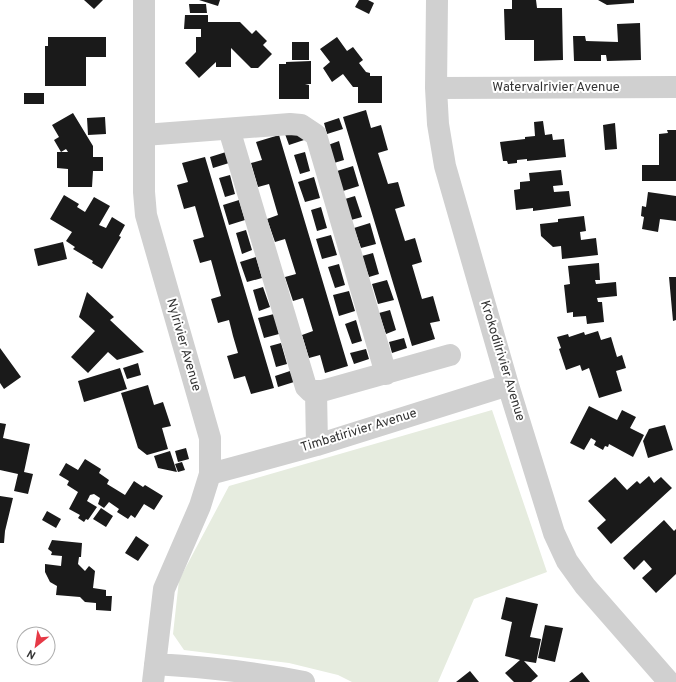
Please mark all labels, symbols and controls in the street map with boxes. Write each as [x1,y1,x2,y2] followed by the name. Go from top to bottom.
[492,80,620,96] street label: Watervalrivier Avenue
[162,297,204,393] street label: Nylrivier Avenue
[476,299,528,423] street label: Krokodilrivier Avenue
[299,406,419,456] street label: Timbatirivier Avenue
[16,626,56,666] north arrow
[25,646,38,662] text: N

